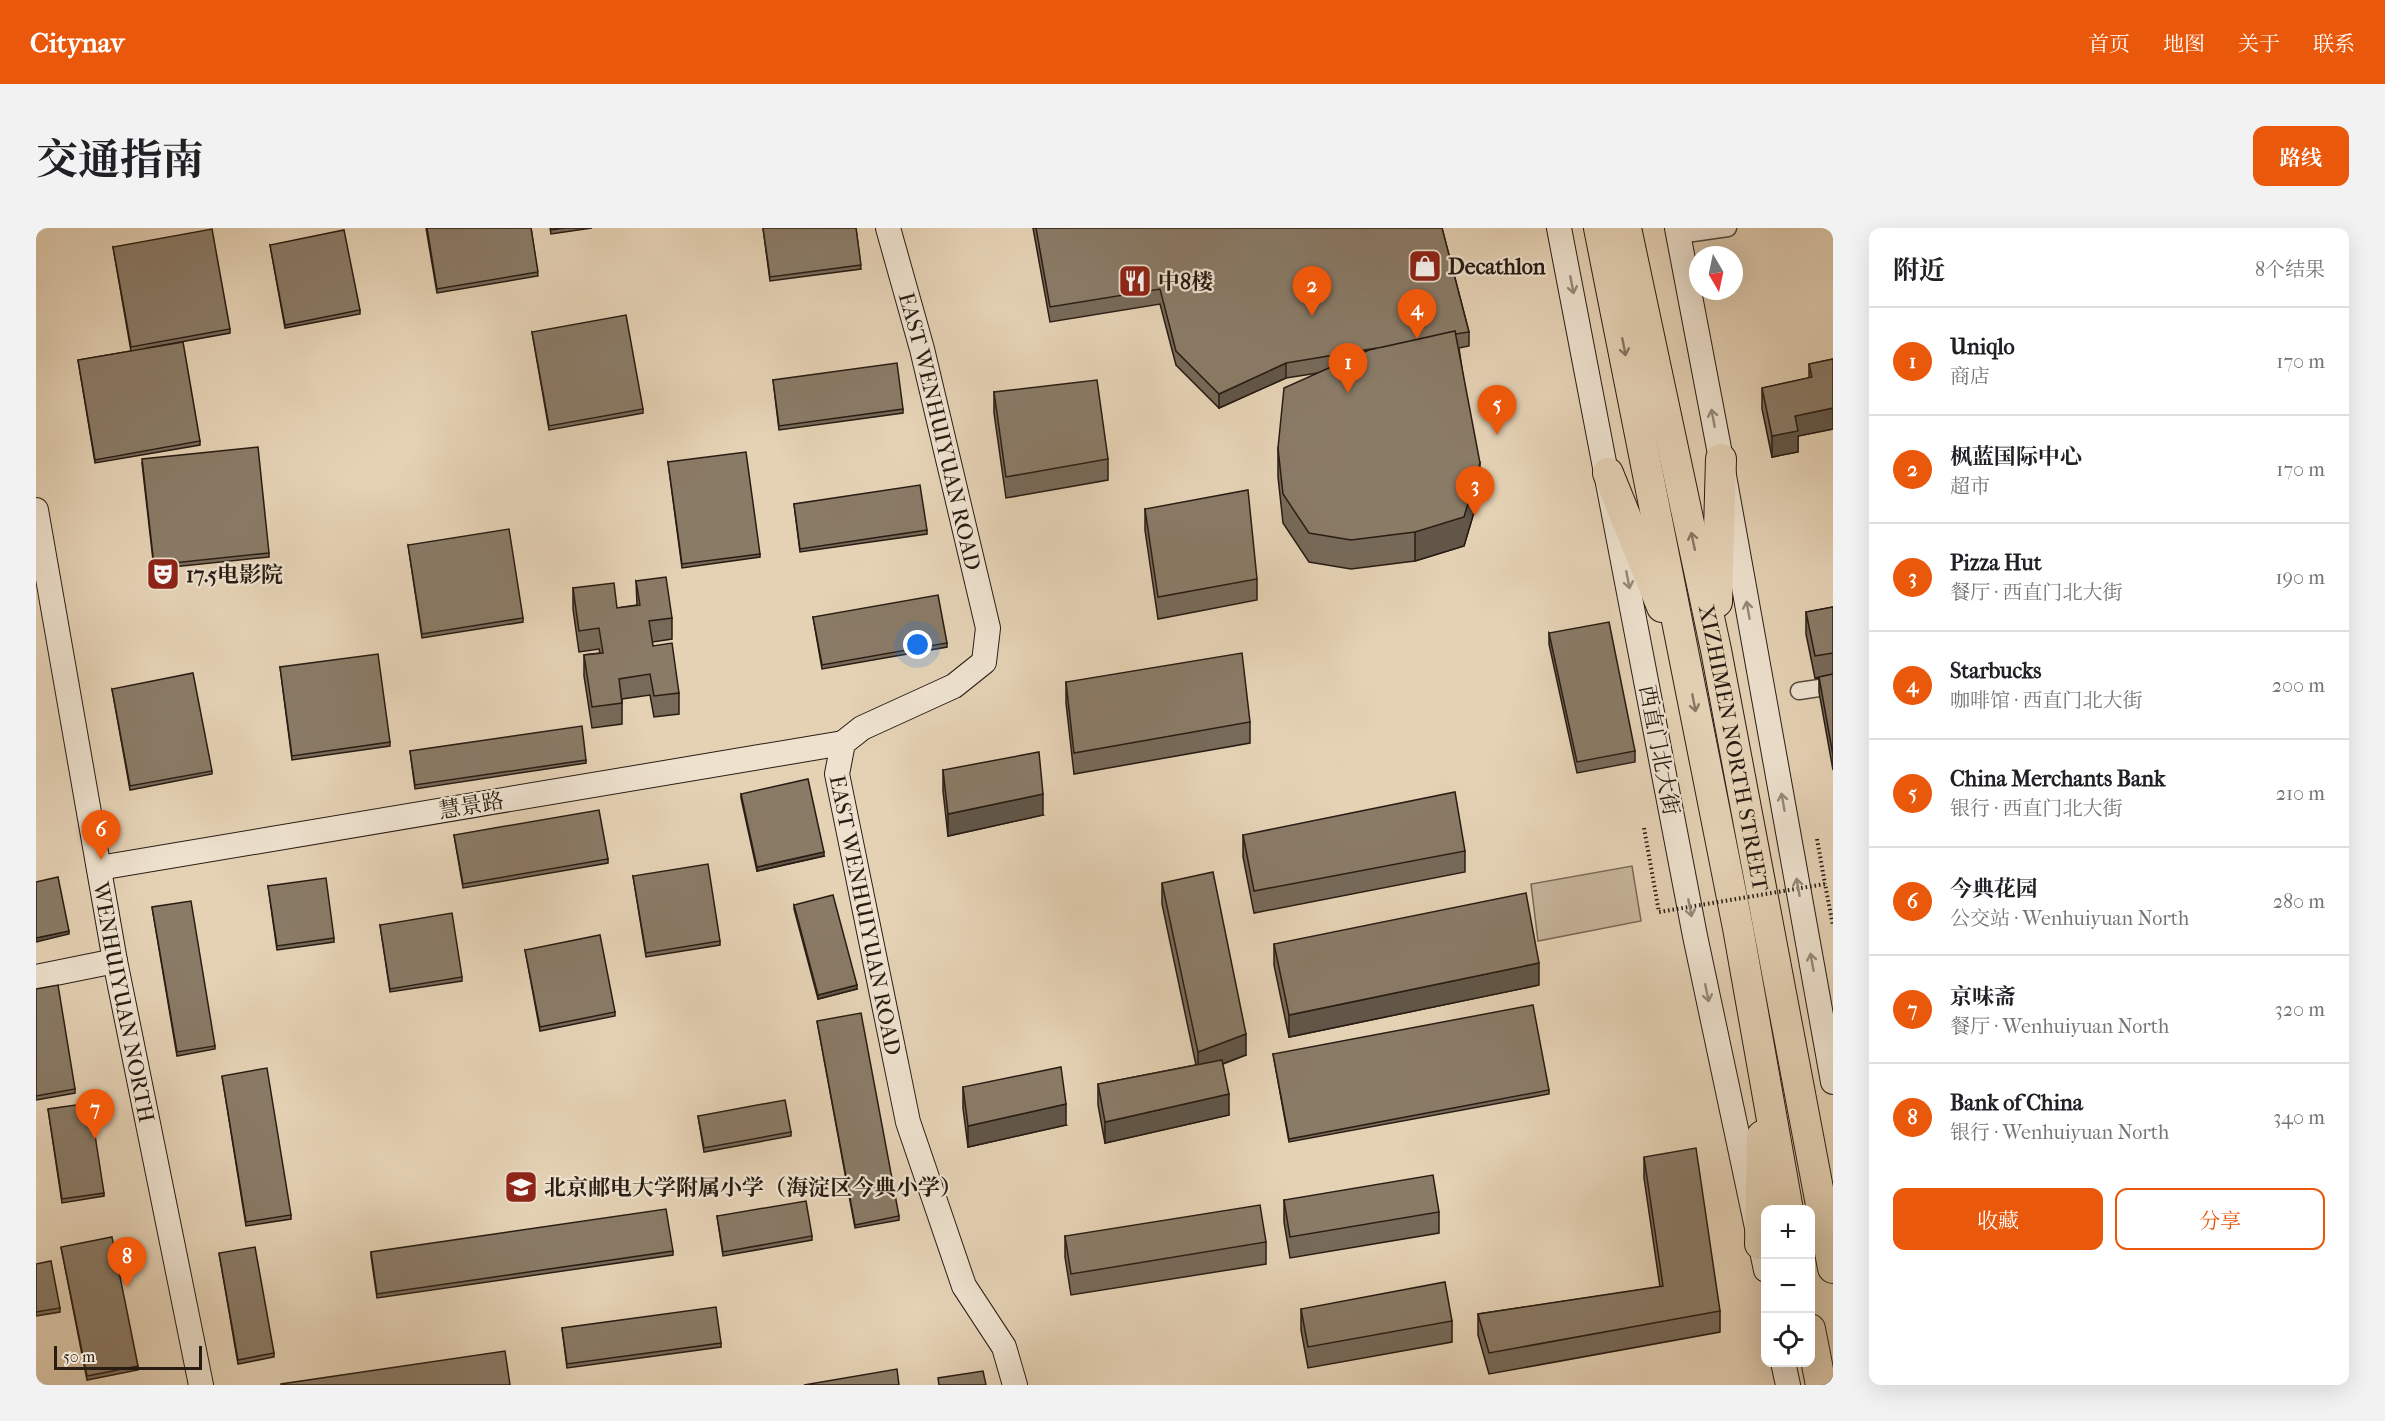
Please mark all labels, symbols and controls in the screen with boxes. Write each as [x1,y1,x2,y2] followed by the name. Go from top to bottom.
[30,26,124,59] text: Citynav
[2088,32,2130,56] text: 首页
[2163,32,2205,56] text: 地图
[2238,32,2280,56] text: 关于
[2313,32,2355,56] text: 联系
[2253,126,2349,186] button: 路线
[36,136,204,185] text: 交通指南
[1689,246,1743,300] north arrow
[1407,248,1443,284] shop icon: Decathlon
[1448,254,1546,280] place label: Decathlon
[1893,255,1945,286] text: 附近
[2255,258,2325,281] text: 8个结果
[1117,263,1153,299] restaurant icon: 中8楼
[1292,266,1332,316] pin: 2
[1158,269,1213,295] place label: 中8楼
[1567,275,1578,294] one-way arrow
[893,290,986,573] street label: EAST WENHUIYUAN ROAD
[1398,290,1436,339] pin: 4
[1950,334,2015,360] text: Uniqlo
[1619,336,1630,356] one-way arrow
[1328,344,1368,393] pin: 1
[1909,350,1916,373] text: 1
[2276,350,2325,373] text: 170 m
[1950,365,1990,388] text: 商店
[1478,386,1516,435] pin: 5
[1707,409,1718,428] one-way arrow
[1950,444,2082,470] text: 枫蓝国际中心
[1907,458,1918,481] text: 2
[2276,458,2325,481] text: 170 m
[1456,466,1494,516] pin: 3
[1950,475,1990,498] text: 超市
[1687,532,1698,551] one-way arrow
[1950,550,2042,576] text: Pizza Hut
[145,556,181,592] theatre icon: 17.5电影院
[186,562,283,588] place label: 17.5电影院
[1908,566,1917,589] text: 3
[2275,566,2325,589] text: 190 m
[1623,569,1634,589] one-way arrow
[1950,581,2123,604] text: 餐厅 · 西直门北大街
[1743,601,1754,620] one-way arrow
[1693,602,1774,895] street label: XIZHIMEN NORTH STREET
[903,630,932,659] your location
[1950,658,2041,684] text: Starbucks
[1907,674,1918,697] text: 4
[2272,674,2325,697] text: 200 m
[1634,683,1684,817] street label: 西直门北大街
[1950,689,2143,712] text: 咖啡馆 · 西直门北大街
[1689,693,1700,712] one-way arrow
[1950,766,2165,792] text: China Merchants Bank
[824,773,906,1058] street label: EAST WENHUIYUAN ROAD
[1908,782,1917,805] text: 5
[2276,782,2325,805] text: 210 m
[436,787,506,825] street label: 慧景路
[1777,792,1788,812] one-way arrow
[1950,797,2123,820] text: 银行 · 西直门北大街
[82,810,120,860] pin: 6
[1950,876,2038,902] text: 今典花园
[1792,878,1803,898] one-way arrow
[87,879,159,1125] street label: WENHUIYUAN NORTH
[1907,890,1918,913] text: 6
[2273,890,2325,913] text: 280 m
[1685,898,1696,917] one-way arrow
[1950,907,2189,930] text: 公交站 · Wenhuiyuan North
[1806,953,1817,973] one-way arrow
[1702,983,1713,1002] one-way arrow
[1950,984,2016,1010] text: 京味斋
[1908,998,1917,1021] text: 7
[2275,998,2325,1021] text: 320 m
[1950,1015,2169,1038] text: 餐厅 · Wenhuiyuan North
[76,1090,114,1139] pin: 7
[1950,1090,2083,1116] text: Bank of China
[1907,1106,1918,1129] text: 8
[2273,1106,2325,1129] text: 340 m
[1950,1121,2169,1144] text: 银行 · Wenhuiyuan North
[503,1169,539,1205] school or university icon: 北京邮电大学附属小学（海淀区今典小学）
[544,1175,962,1201] place label: 北京邮电大学附属小学（海淀区今典小学）
[1893,1188,2103,1250] button: 收藏
[2115,1188,2325,1250] button: 分享
[1761,1205,1815,1367] map controls
[1761,1205,1815,1259] button: +
[108,1238,146,1287] pin: 8
[1761,1259,1815,1313] button: −
[1761,1313,1815,1367] button: locate
[54,1343,202,1370] scale bar
[63,1347,95,1366] text: 50 m

